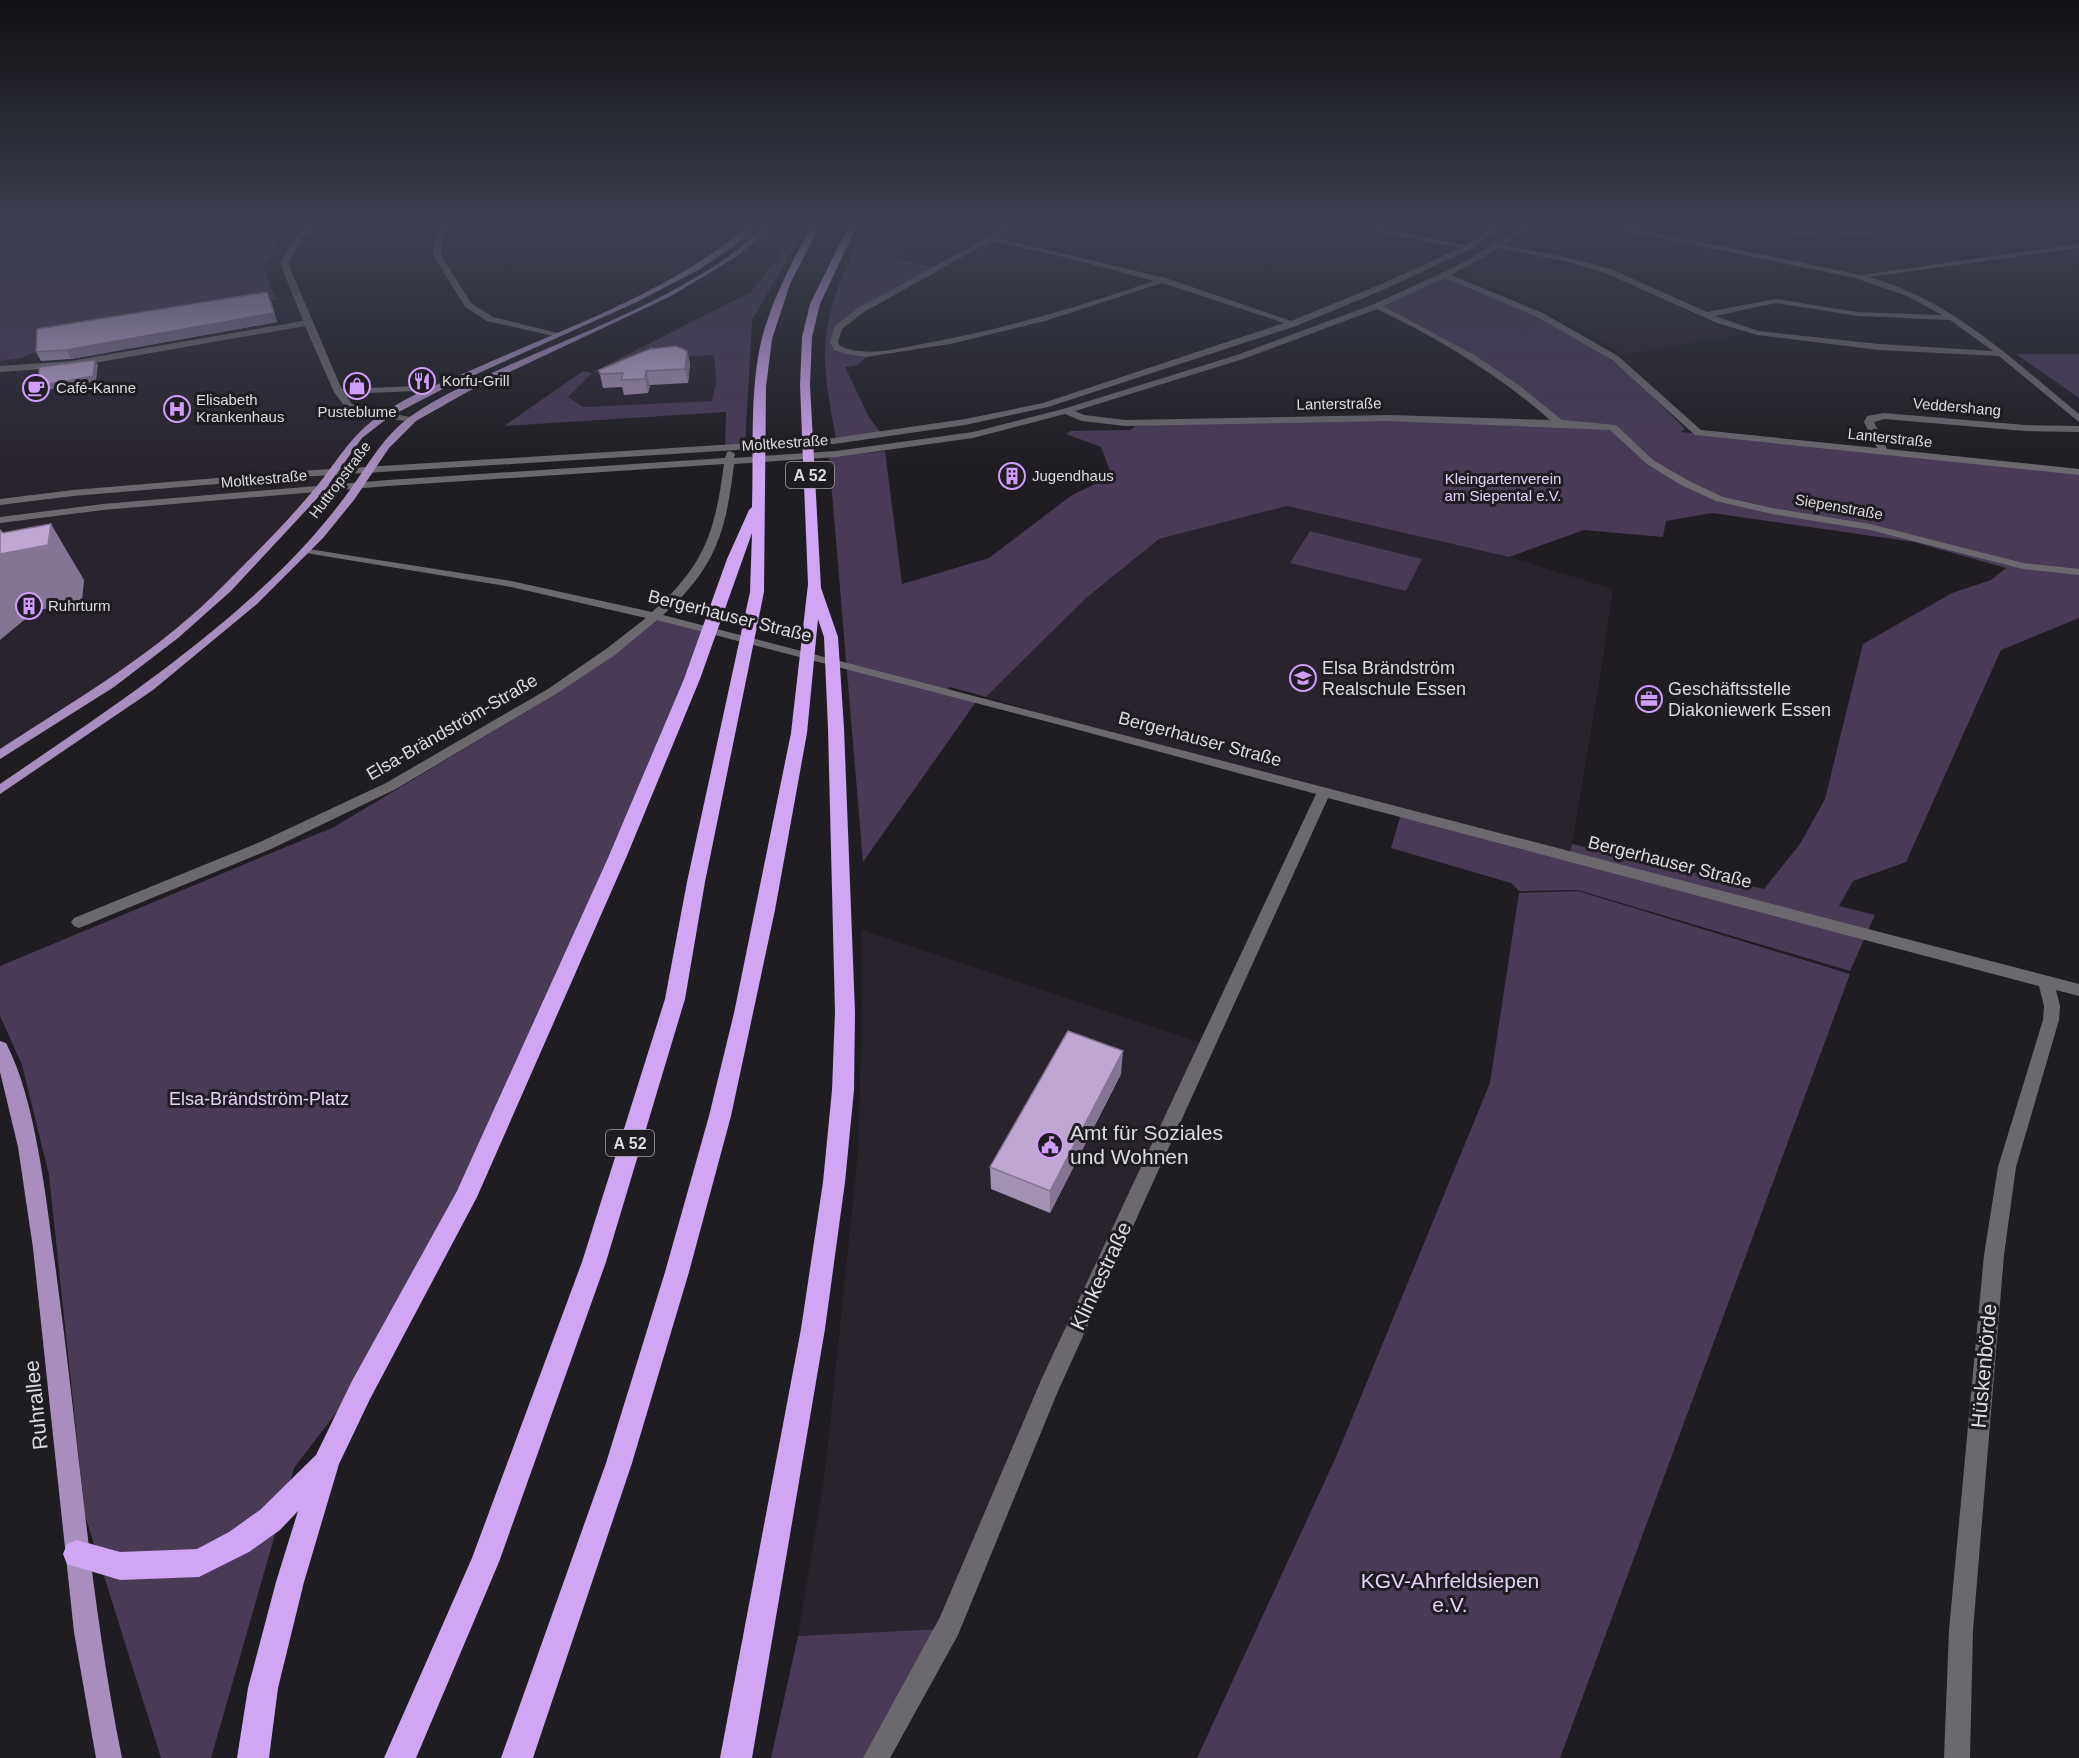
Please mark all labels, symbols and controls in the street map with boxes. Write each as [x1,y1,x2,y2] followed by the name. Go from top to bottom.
[407,366,437,396] restaurant icon: Korfu-Grill
[342,371,372,401] shop icon: Pusteblume
[442,372,510,389] place label: Korfu-Grill
[21,373,51,403] cafe icon: Café-Kanne
[56,379,136,396] place label: Café-Kanne
[196,391,284,425] place label: Elisabeth Krankenhaus
[162,394,192,424] hospital icon: Elisabeth Krankenhaus
[1296,394,1382,413] street label: Lanterstraße
[1912,394,2002,419] street label: Veddershang
[317,403,397,420] place label: Pusteblume
[1847,425,1933,450] street label: Lanterstraße
[741,431,829,454] street label: Moltkestraße
[305,438,374,521] street label: Huttropstraße
[997,461,1027,491] building icon: Jugendhaus
[786,462,834,488] road number: A 52
[220,466,308,491] street label: Moltkestraße
[1032,467,1114,484] place label: Jugendhaus
[1444,470,1562,504] park label: Kleingartenverein am Siepental e.V.
[1794,490,1884,523] street label: Siepenstraße
[646,586,814,646] street label: Bergerhauser Straße
[14,591,44,621] building icon: Ruhrturm
[48,597,111,614] place label: Ruhrturm
[1322,658,1466,699] place label: Elsa Brändström Realschule Essen
[1288,663,1318,693] school or university icon: Elsa Brändström Realschule Essen
[363,670,541,784] street label: Elsa-Brändström-Straße
[1668,679,1831,720] place label: Geschäftsstelle Diakoniewerk Essen
[1634,684,1664,714] office icon: Geschäftsstelle Diakoniewerk Essen
[1116,708,1284,770] street label: Bergerhauser Straße
[1586,832,1754,892] street label: Bergerhauser Straße
[169,1089,349,1109] park label: Elsa-Brändström-Platz
[1070,1121,1223,1168] place label: Amt für Soziales und Wohnen
[606,1130,654,1156] road number: A 52
[1035,1130,1065,1160] public building icon: Amt für Soziales und Wohnen
[1065,1218,1136,1334] street label: Klinkestraße
[1967,1303,2000,1429] street label: Hüskenbörde
[19,1359,52,1451] street label: Ruhrallee
[1361,1569,1539,1616] park label: KGV-Ahrfeldsiepen e.V.

